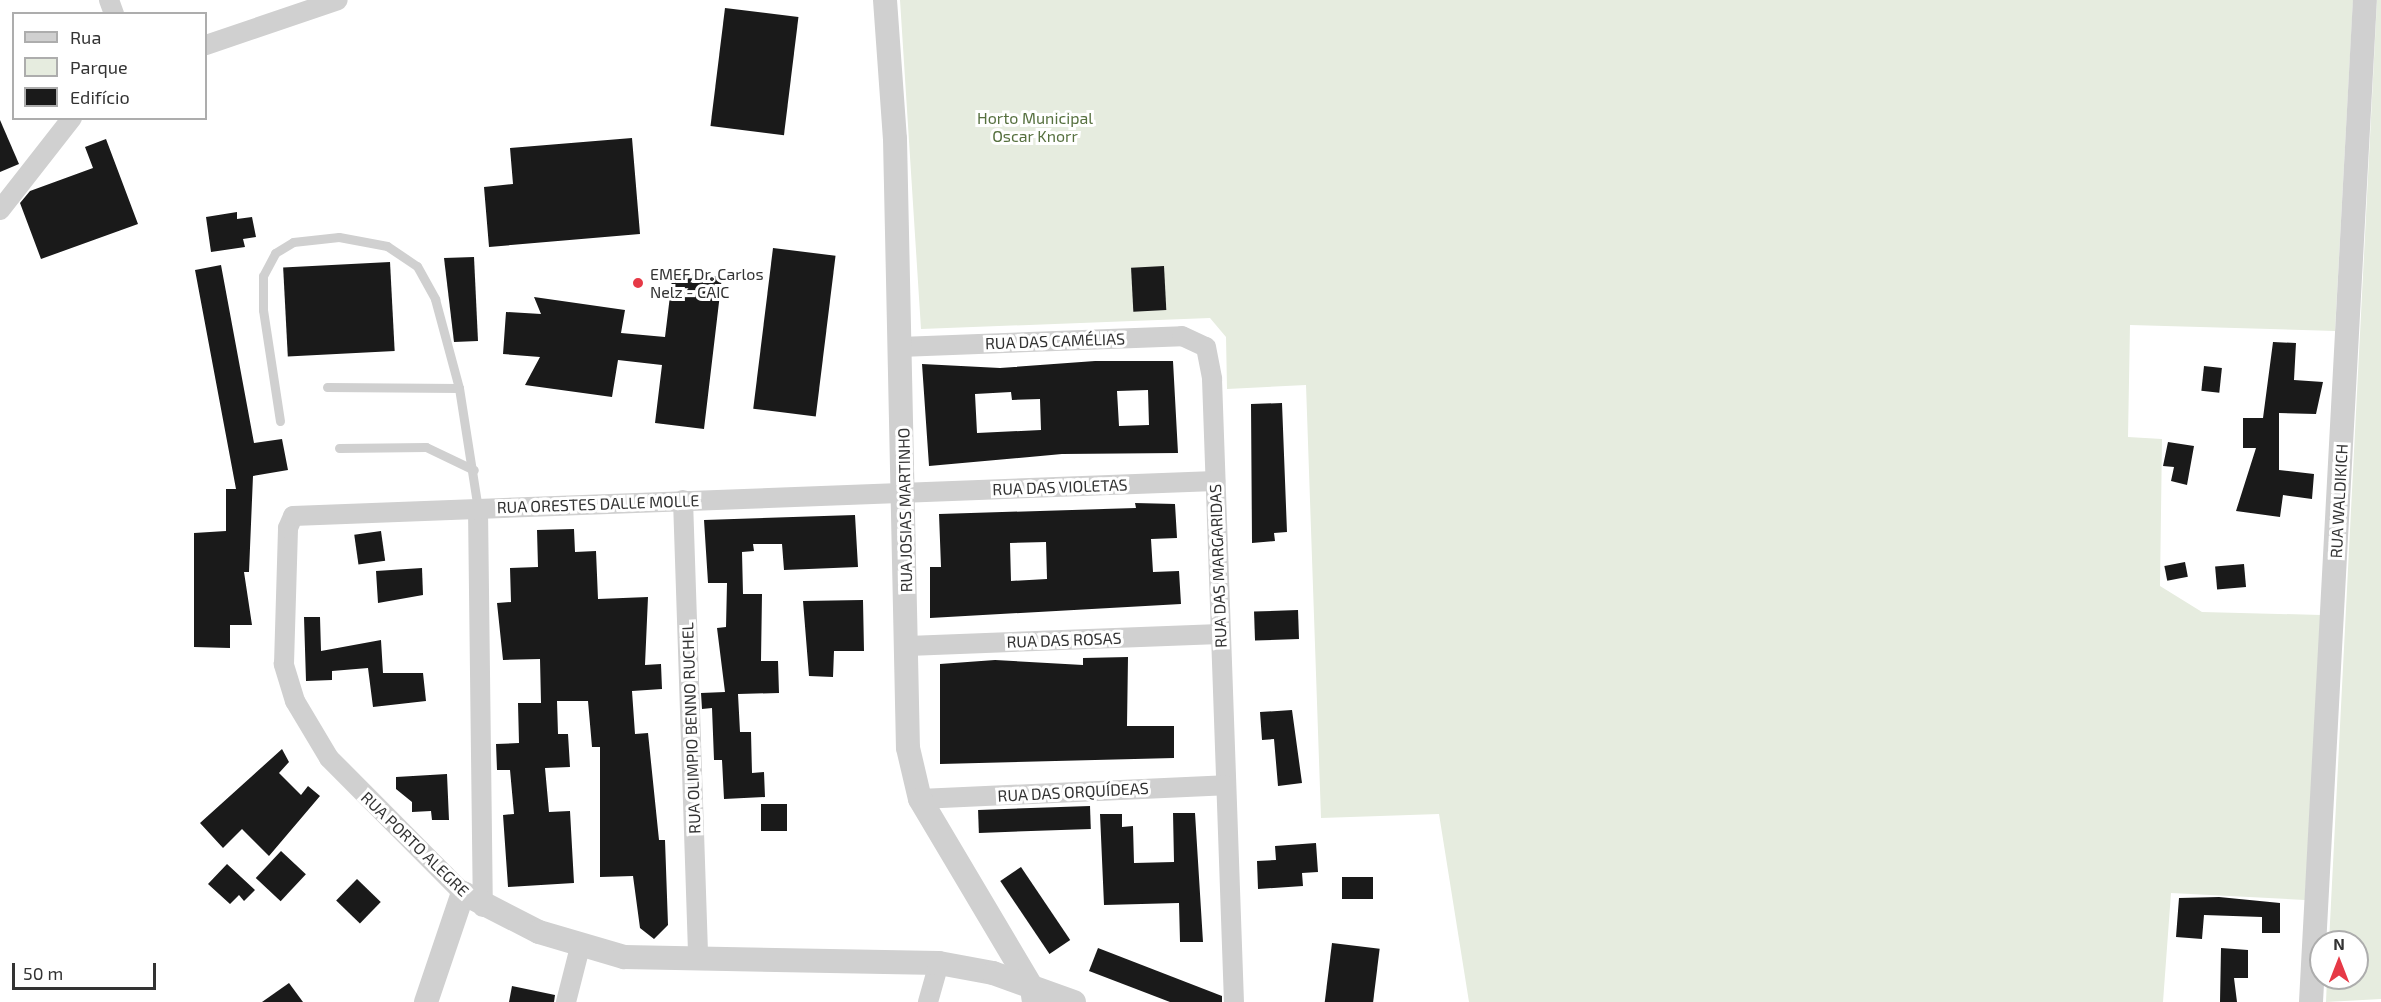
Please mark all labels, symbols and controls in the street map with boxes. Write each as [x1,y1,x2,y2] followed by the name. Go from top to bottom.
[12,12,207,120] legend
[70,26,101,48] text: Rua
[70,56,128,78] text: Parque
[70,86,130,108] text: Edifício
[977,108,1093,146] park label: Horto Municipal Oscar Knorr
[650,264,764,302] place label: EMEF Dr. Carlos Nelz - CAIC
[631,276,645,290] marker: EMEF Dr. Carlos Nelz - CAIC
[984,329,1126,353] street label: RUA DAS CAMÉLIAS
[894,427,916,593] street label: RUA JOSIAS MARTINHO
[2326,443,2352,559] street label: RUA WALDIKICH
[992,475,1128,499] street label: RUA DAS VIOLETAS
[1206,483,1230,649] street label: RUA DAS MARGARIDAS
[496,491,700,517] street label: RUA ORESTES DALLE MOLLE
[678,622,704,834] street label: RUA OLIMPIO BENNO RUCHEL
[1006,628,1122,652] street label: RUA DAS ROSAS
[997,778,1149,806] street label: RUA DAS ORQUÍDEAS
[357,787,473,901] street label: RUA PORTO ALEGRE
[2309,930,2369,990] north arrow
[2333,934,2345,953] text: N
[15,951,159,989] scale bar
[23,962,63,984] text: 50 m

